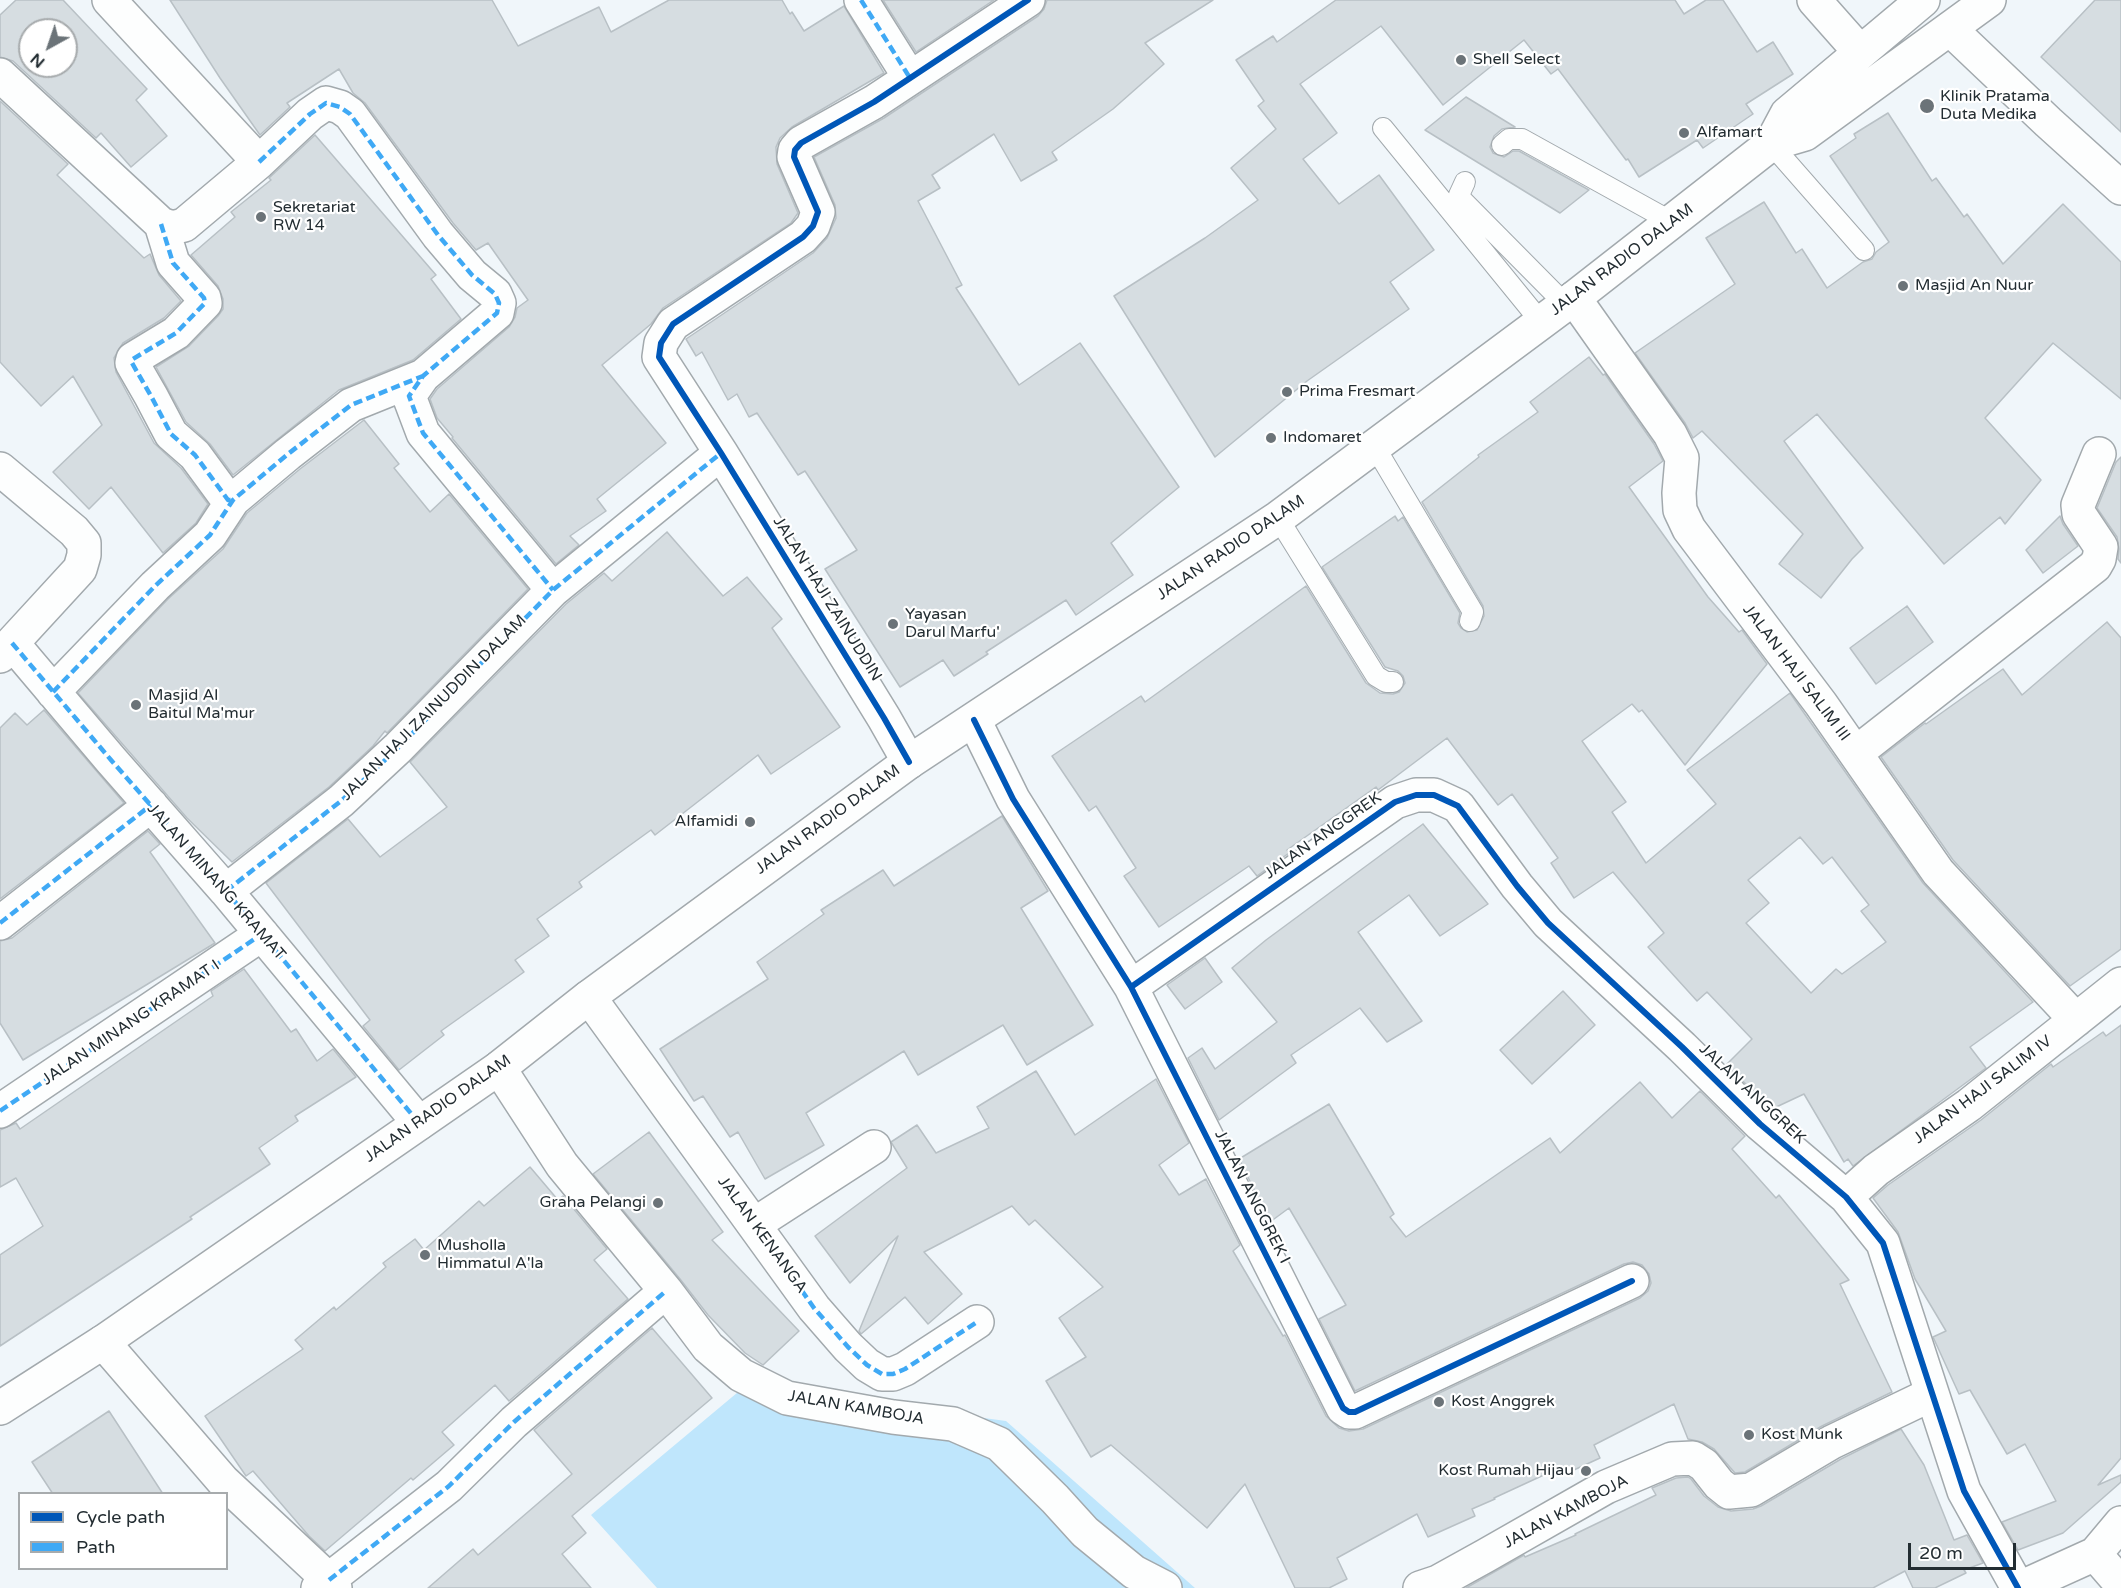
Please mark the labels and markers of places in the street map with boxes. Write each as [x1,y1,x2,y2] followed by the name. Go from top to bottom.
[1473,50,1560,70] place label: Shell Select
[1454,53,1468,67] marker: Shell Select
[1940,87,2050,125] place label: Klinik Pratama Duta Medika
[1918,97,1936,115] marker: Klinik Pratama Duta Medika
[1696,123,1763,143] place label: Alfamart
[1677,126,1691,140] marker: Alfamart
[273,198,356,236] place label: Sekretariat RW 14
[254,210,268,224] marker: Sekretariat RW 14
[1915,276,2033,296] place label: Masjid An Nuur
[1896,279,1910,293] marker: Masjid An Nuur
[1299,382,1415,402] place label: Prima Fresmart
[1280,385,1294,399] marker: Prima Fresmart
[1283,428,1362,448] place label: Indomaret
[1264,431,1278,445] marker: Indomaret
[905,605,1000,643] place label: Yayasan Darul Marfu'
[886,617,900,631] marker: Yayasan Darul Marfu'
[148,686,255,724] place label: Masjid Al Baitul Ma'mur
[129,698,143,712] marker: Masjid Al Baitul Ma'mur
[675,812,738,832] place label: Alfamidi
[743,815,757,829] marker: Alfamidi
[539,1193,646,1213] place label: Graha Pelangi
[651,1196,665,1210] marker: Graha Pelangi
[437,1236,544,1274] place label: Musholla Himmatul A'la
[418,1248,432,1262] marker: Musholla Himmatul A'la
[1451,1392,1555,1412] place label: Kost Anggrek
[1432,1395,1446,1409] marker: Kost Anggrek
[1761,1425,1843,1445] place label: Kost Munk
[1742,1428,1756,1442] marker: Kost Munk
[1438,1461,1574,1481] place label: Kost Rumah Hijau
[1579,1464,1593,1478] marker: Kost Rumah Hijau

